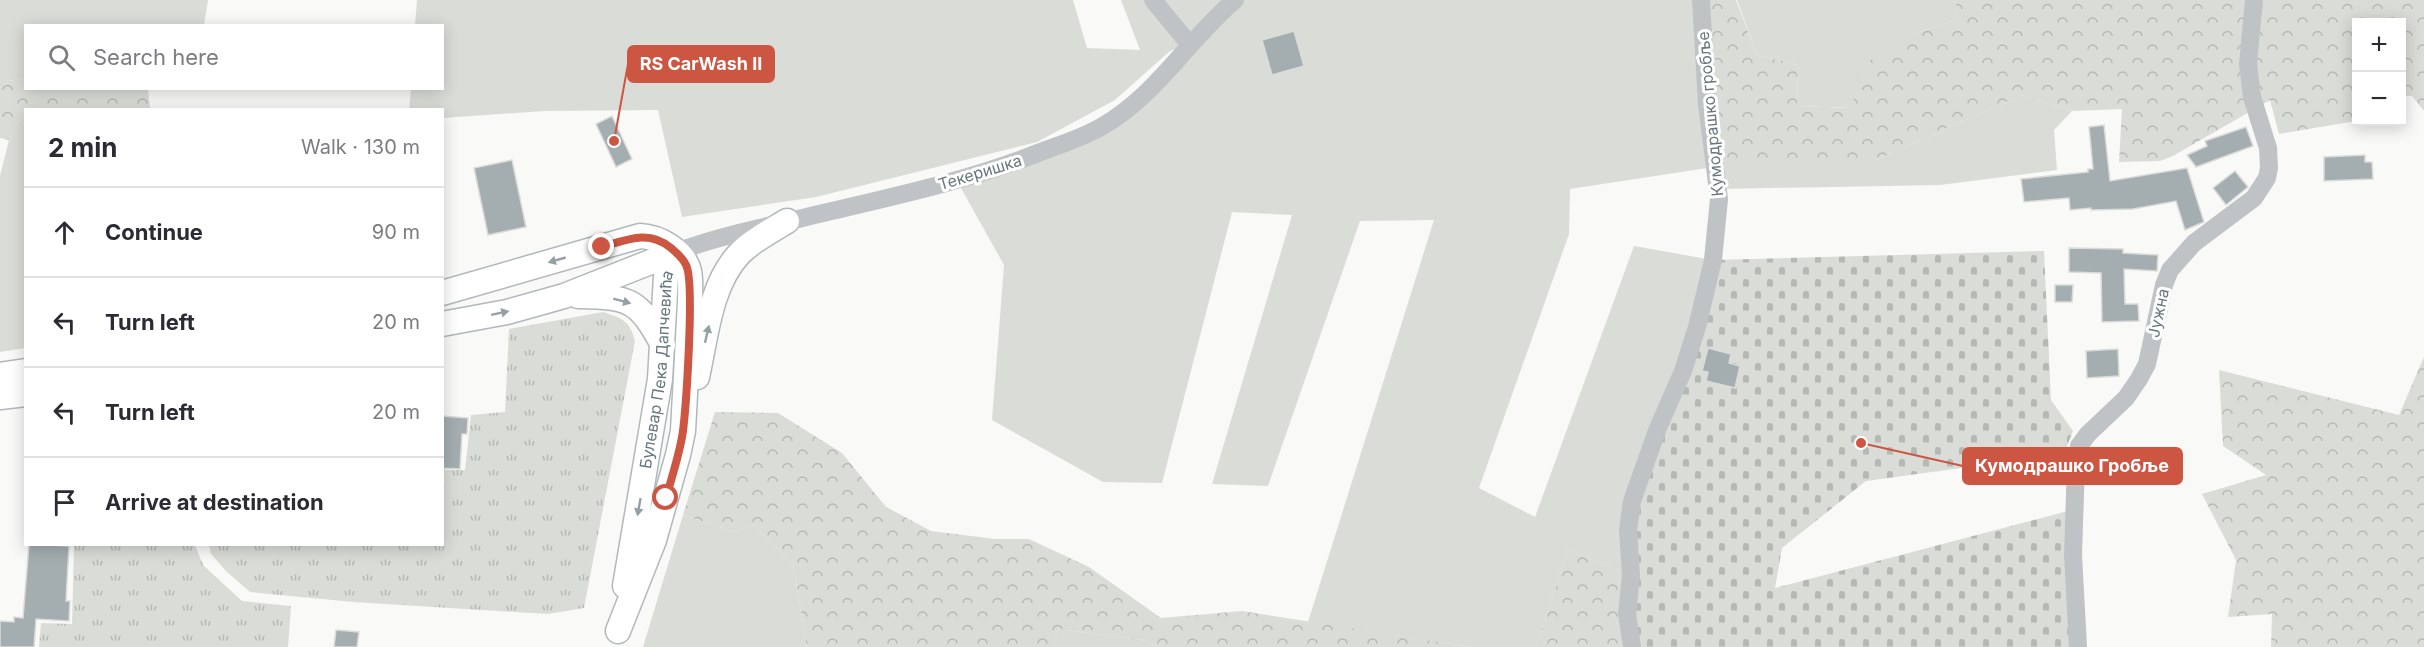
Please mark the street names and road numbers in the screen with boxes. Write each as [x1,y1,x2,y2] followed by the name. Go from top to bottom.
[1693,31,1727,197] street label: Кумодрашко гробље
[936,150,1024,194] street label: Текеришка
[635,267,677,470] street label: Булевар Пека Дапчевића
[2143,287,2173,339] street label: Јужна

